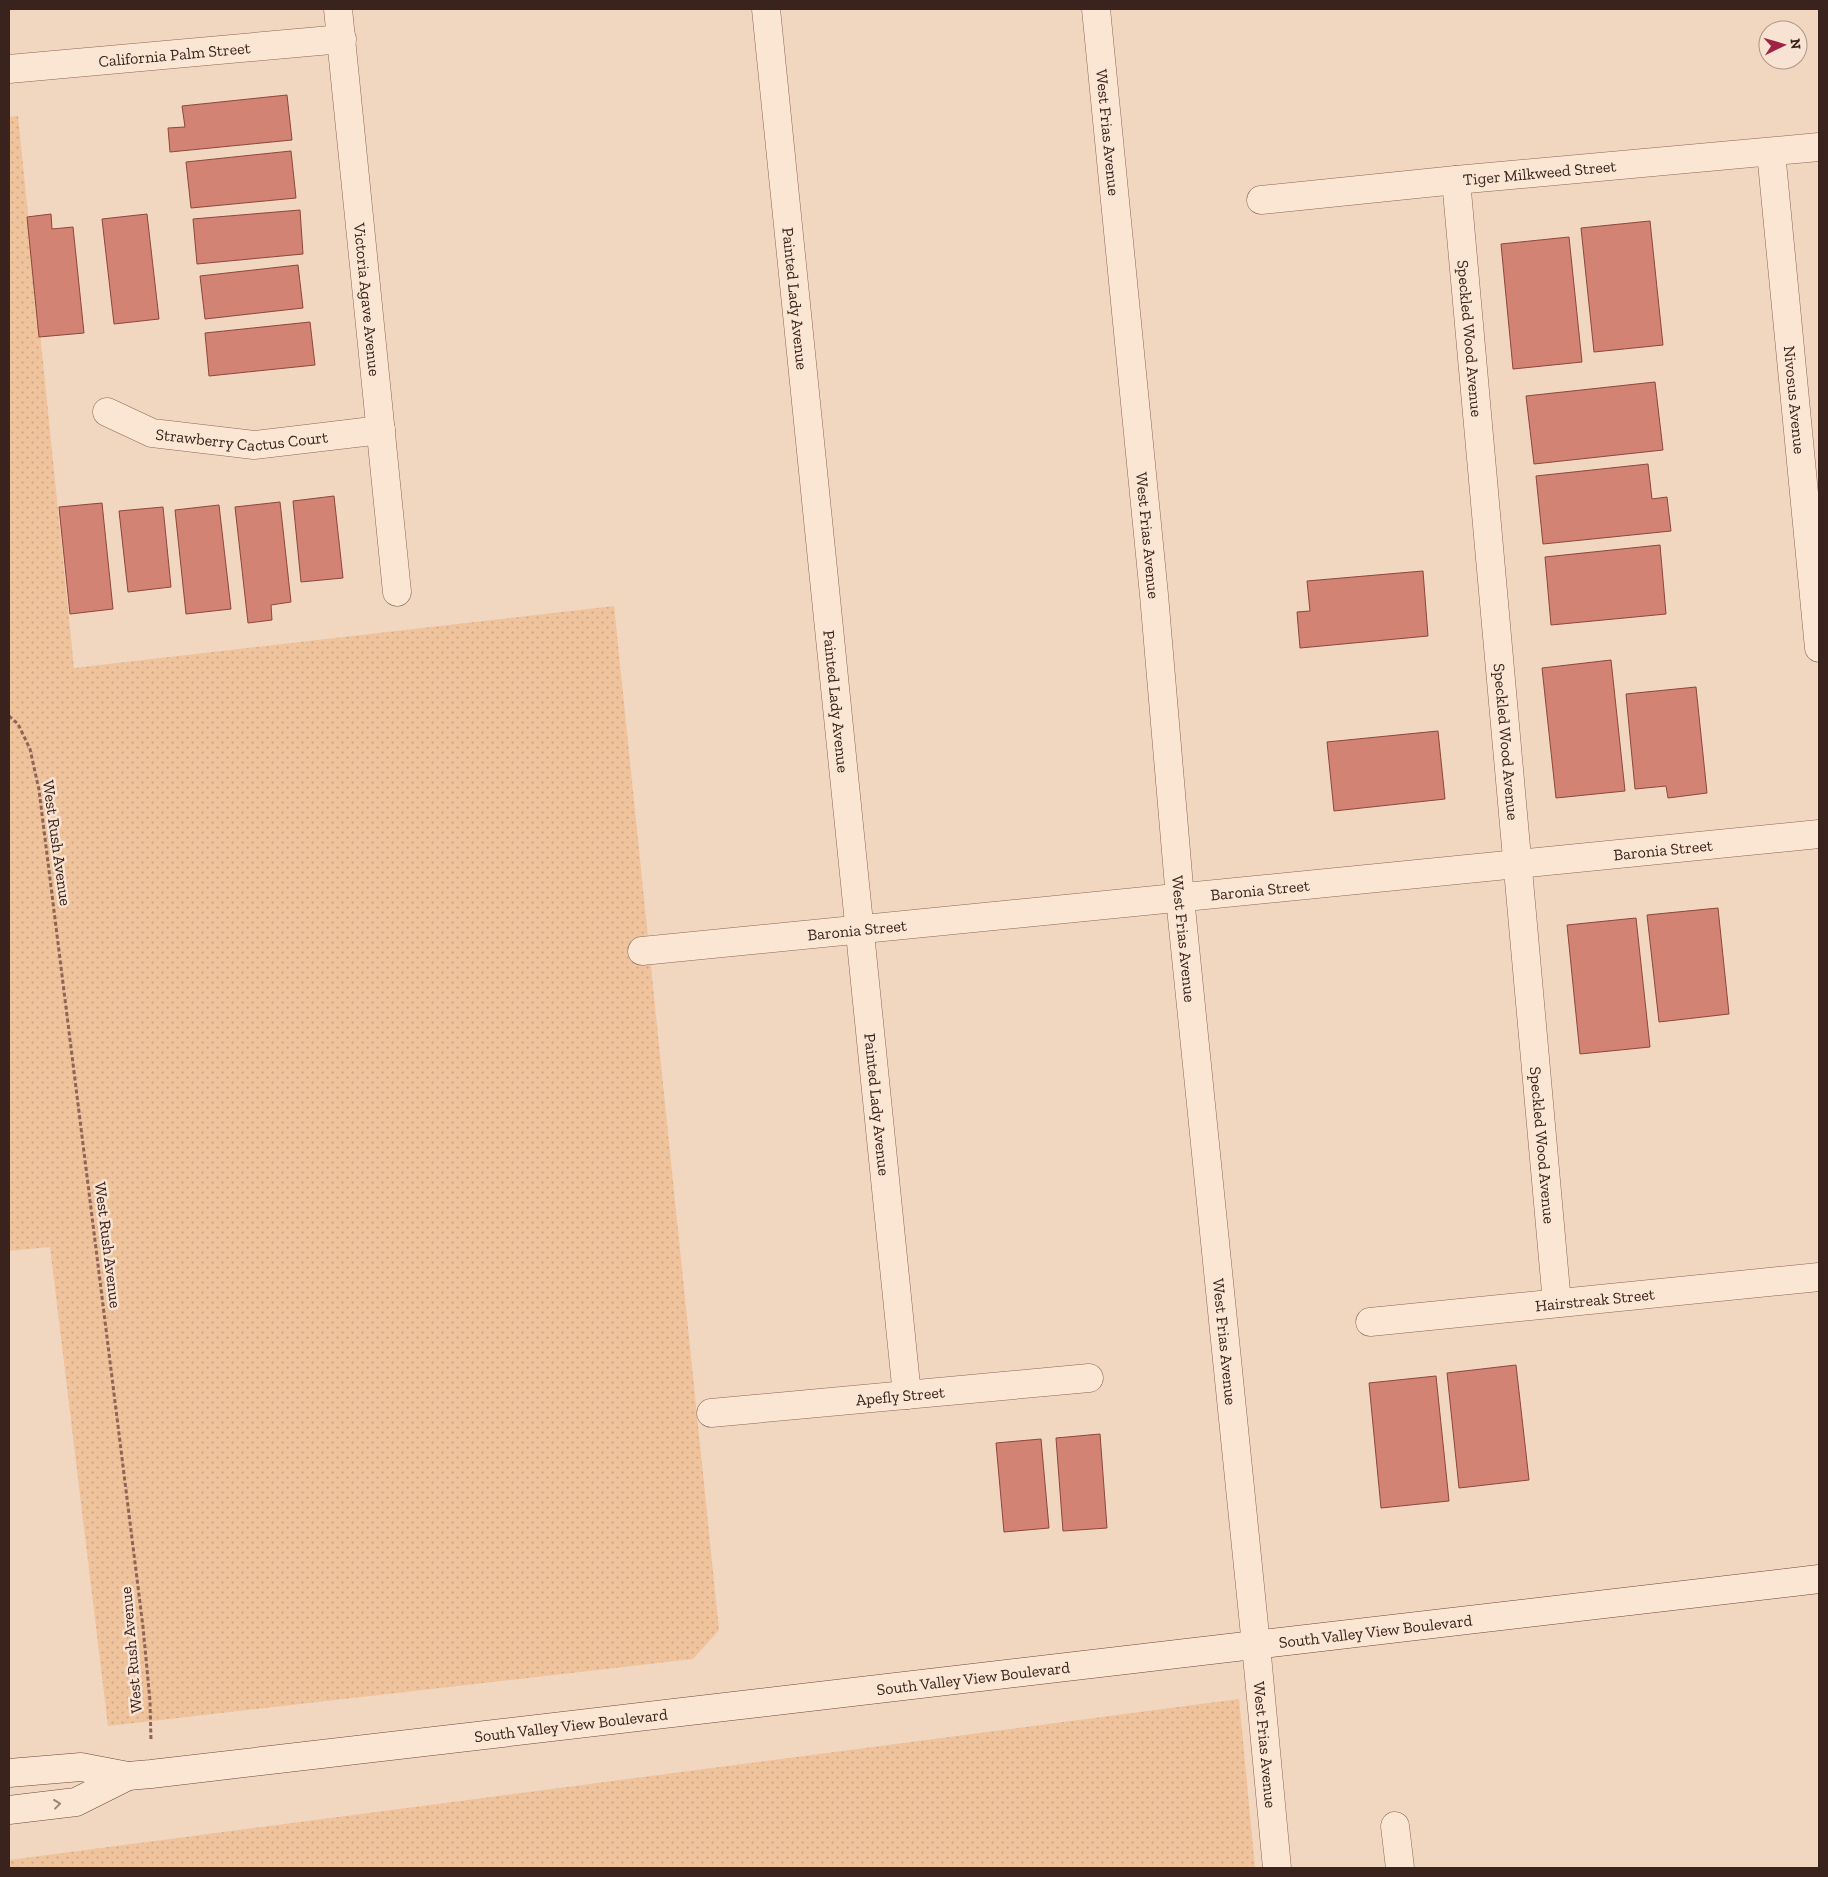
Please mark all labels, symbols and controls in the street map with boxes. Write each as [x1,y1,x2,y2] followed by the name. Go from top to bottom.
[1758,20,1808,70] north arrow
[98,38,251,70] street label: California Palm Street
[1787,38,1804,50] text: N
[1092,68,1124,197] street label: West Frias Avenue
[1462,156,1617,189] street label: Tiger Milkweed Street
[350,221,385,377] street label: Victoria Agave Avenue
[779,226,812,371] street label: Painted Lady Avenue
[1454,259,1487,418] street label: Speckled Wood Avenue
[1780,345,1810,455] street label: Nivosus Avenue
[155,424,329,455] street label: Strawberry Cactus Court
[1132,471,1164,600] street label: West Frias Avenue
[820,629,853,774] street label: Painted Lady Avenue
[1490,662,1523,821] street label: Speckled Wood Avenue
[39,779,75,907] street label: West Rush Avenue
[1612,835,1714,864] street label: Baronia Street
[1169,875,1200,1003] street label: West Frias Avenue
[1209,875,1311,904] street label: Baronia Street
[806,915,907,944] street label: Baronia Street
[861,1032,894,1177] street label: Painted Lady Avenue
[1526,1066,1559,1224] street label: Speckled Wood Avenue
[91,1181,125,1309] street label: West Rush Avenue
[1209,1278,1241,1406] street label: West Frias Avenue
[1534,1284,1656,1315] street label: Hairstreak Street
[855,1382,946,1409] street label: Apefly Street
[116,1586,146,1714] street label: West Rush Avenue
[1278,1610,1473,1652] street label: South Valley View Boulevard
[875,1657,1071,1699] street label: South Valley View Boulevard
[1250,1681,1281,1809] street label: West Frias Avenue
[473,1704,669,1746] street label: South Valley View Boulevard
[53,1799,61,1810] one-way arrow

